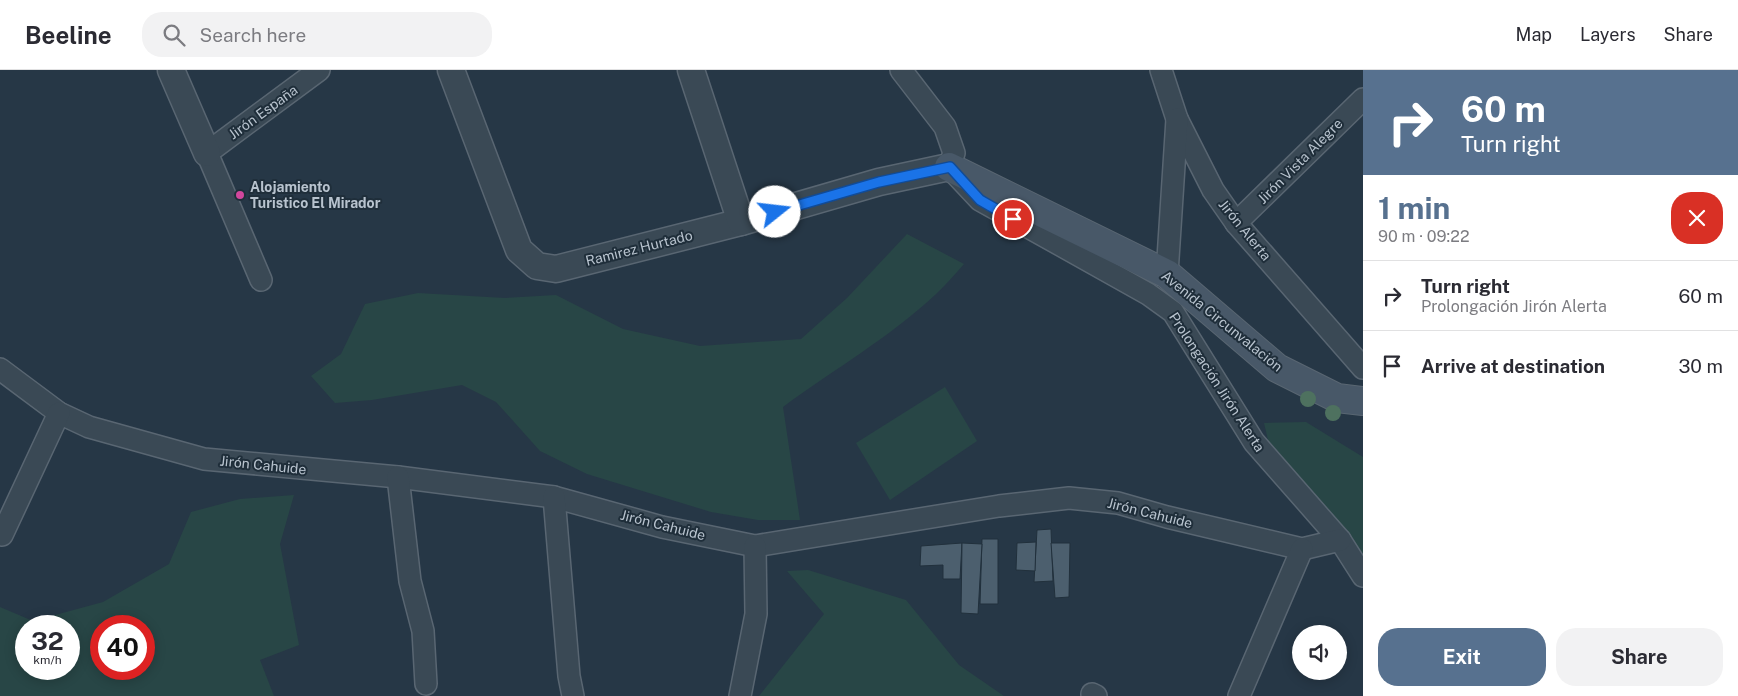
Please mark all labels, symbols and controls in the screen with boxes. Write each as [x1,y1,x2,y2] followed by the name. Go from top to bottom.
[142,12,492,57] search box
[25,21,112,49] text: Beeline
[160,21,188,49] icon: search
[200,24,306,46] text: Search here
[1516,24,1552,45] text: Map
[1580,24,1636,45] text: Layers
[1664,24,1713,45] text: Share
[225,82,301,142] street label: Jirón España
[1461,89,1546,130] text: 60 m
[1378,90,1443,155] icon: right
[1254,115,1346,207] street label: Jirón Vista Alegre
[1461,131,1561,157] text: Turn right
[250,179,381,211] place label: Alojamiento Turistico El Mirador
[748,185,800,237] position arrow
[234,189,246,201] marker: Alojamiento Turistico El Mirador
[1378,190,1450,226] text: 1 min
[1671,192,1723,244] button: close
[1216,196,1274,264] street label: Jirón Alerta
[992,198,1034,240] pin
[999,205,1027,233] icon: arrive
[584,227,694,269] street label: Ramirez Hurtado
[1378,227,1469,246] text: 90 m · 09:22
[1158,267,1286,375] street label: Avenida Circunvalación
[1421,275,1510,297] text: Turn right
[1378,282,1406,310] icon: right
[1679,285,1723,307] text: 60 m
[1421,297,1607,316] text: Prolongación Jirón Alerta
[1166,309,1268,455] street label: Prolongación Jirón Alerta
[1378,352,1406,380] icon: arrive
[1421,355,1605,377] text: Arrive at destination
[1678,355,1723,377] text: 30 m
[219,452,307,478] street label: Jirón Cahuide
[1106,495,1194,531] street label: Jirón Cahuide
[619,507,707,543] street label: Jirón Cahuide
[90,615,155,680] speed limit sign: 40
[1292,625,1347,680] map controls
[1292,625,1347,680] button: sound
[31,626,64,656] text: 32
[1378,628,1546,686] button: Exit
[1556,628,1723,686] button: Share
[33,653,62,667] text: km/h

